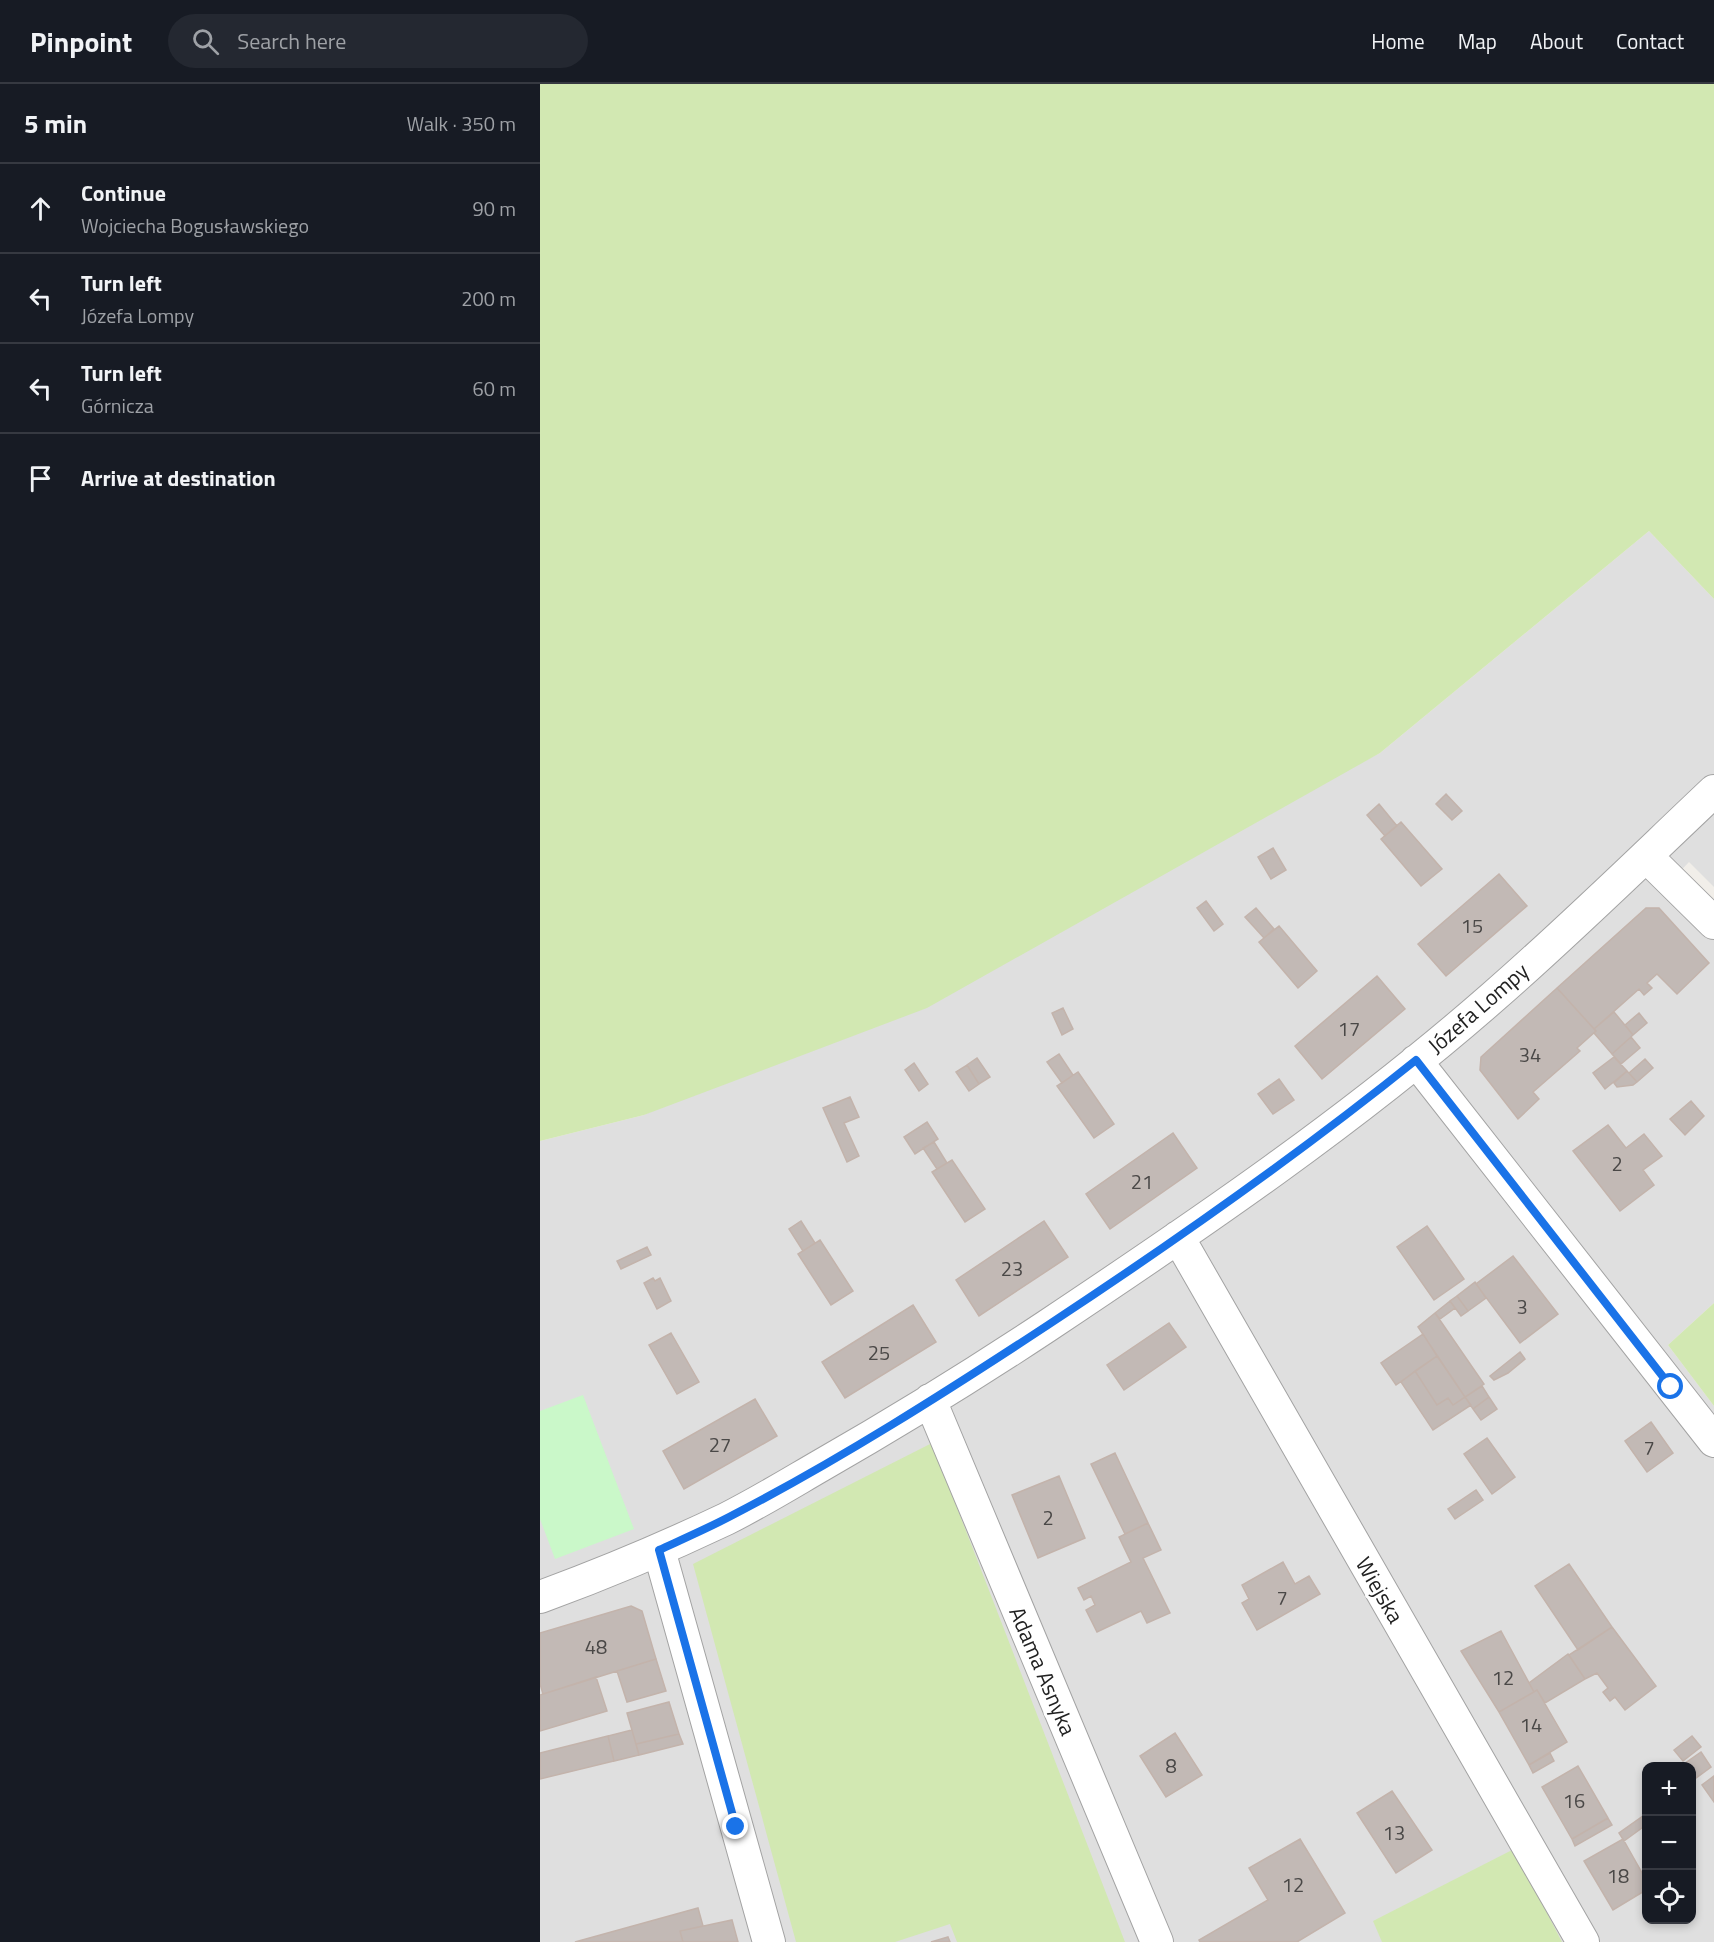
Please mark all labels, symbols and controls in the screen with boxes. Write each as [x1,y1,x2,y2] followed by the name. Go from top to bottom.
[168,14,588,68] search box
[30,20,132,63] text: Pinpoint
[237,24,346,58] text: Search here
[189,25,222,58] icon: search
[1371,25,1425,57] text: Home
[1458,25,1497,57] text: Map
[1530,25,1583,57] text: About
[1616,25,1684,57] text: Contact
[24,104,87,143] text: 5 min
[407,108,516,139] text: Walk · 350 m
[81,176,166,210] text: Continue
[24,192,57,225] icon: ahead
[472,193,516,224] text: 90 m
[81,210,309,241] text: Wojciecha Bogusławskiego
[81,266,162,300] text: Turn left
[24,282,57,315] icon: left
[461,283,516,314] text: 200 m
[81,300,194,331] text: Józefa Lompy
[81,356,162,390] text: Turn left
[24,372,57,405] icon: left
[472,373,516,404] text: 60 m
[81,390,154,421] text: Górnicza
[81,461,276,495] text: Arrive at destination
[24,462,57,495] icon: arrive
[1461,910,1483,941] house number: 15
[1420,954,1536,1062] street label: Józefa Lompy
[1338,1013,1360,1044] house number: 17
[1519,1039,1541,1070] house number: 34
[1611,1148,1623,1179] house number: 2
[1131,1166,1153,1197] house number: 21
[1001,1253,1023,1284] house number: 23
[1516,1291,1528,1322] house number: 3
[868,1337,890,1368] house number: 25
[1657,1373,1683,1399] route start
[709,1429,731,1460] house number: 27
[1643,1432,1655,1463] house number: 7
[1042,1502,1054,1533] house number: 2
[1347,1550,1413,1630] street label: Wiejska
[1276,1582,1288,1613] house number: 7
[1001,1601,1085,1741] street label: Adama Asnyka
[585,1631,607,1662] house number: 48
[1492,1662,1514,1693] house number: 12
[1520,1709,1542,1740] house number: 14
[1165,1750,1177,1781] house number: 8
[1642,1762,1696,1924] map controls
[1642,1762,1696,1816] button: +
[1563,1785,1585,1816] house number: 16
[722,1813,748,1839] route end
[1642,1816,1696,1870] button: −
[1383,1817,1405,1848] house number: 13
[1607,1860,1629,1891] house number: 18
[1282,1869,1304,1900] house number: 12
[1642,1870,1696,1924] button: locate

